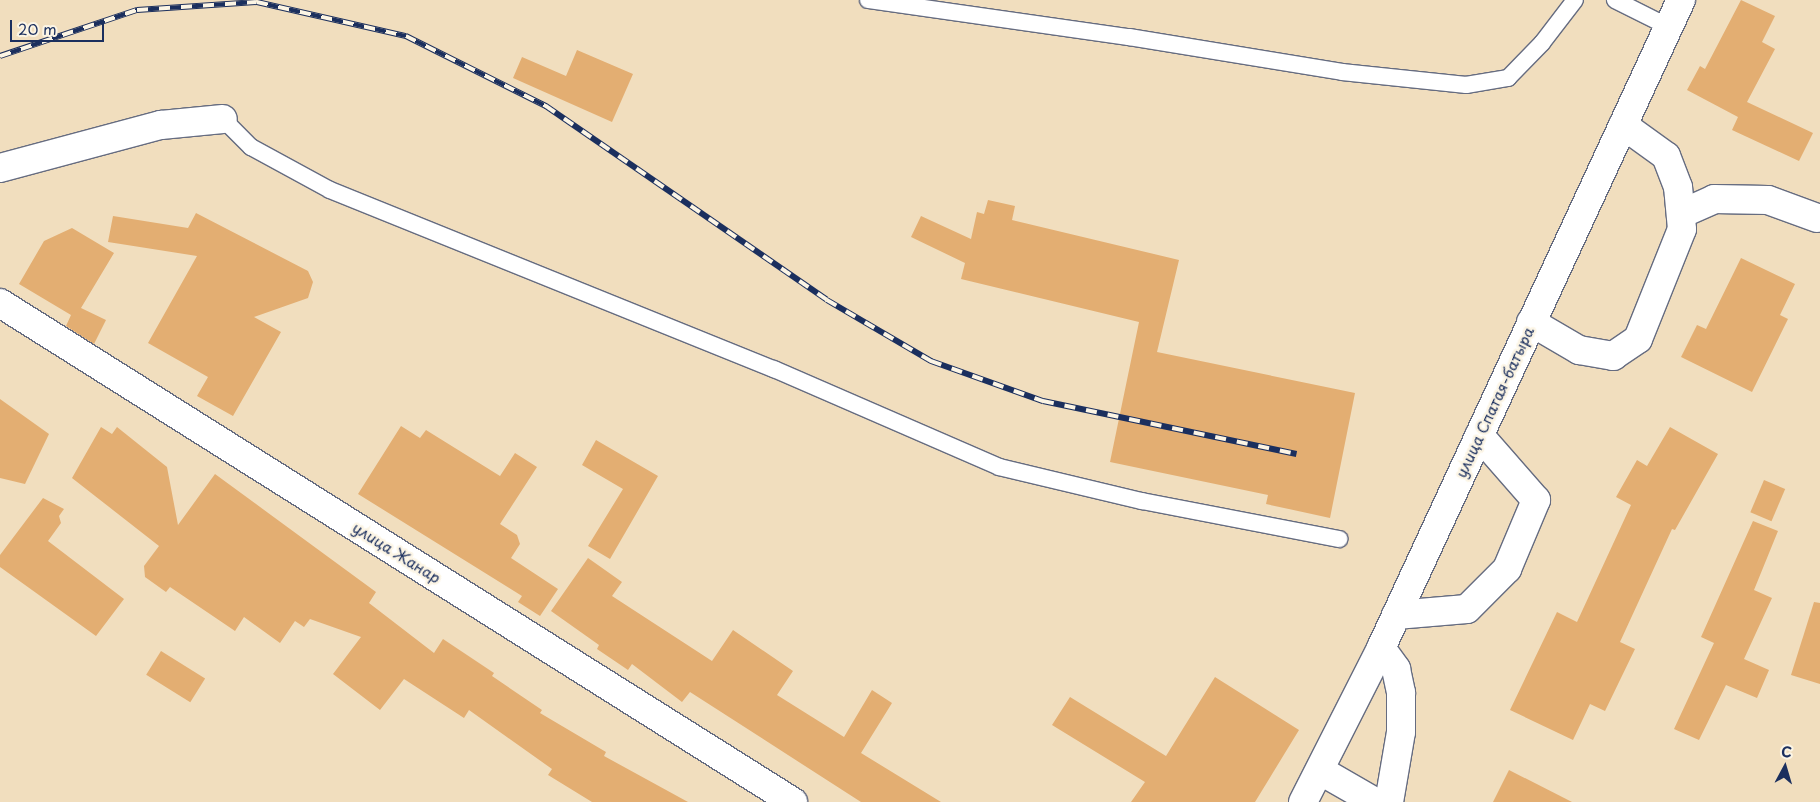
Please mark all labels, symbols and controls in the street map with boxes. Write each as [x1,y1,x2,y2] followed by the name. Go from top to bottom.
[12,10,106,42] scale bar
[18,17,57,40] text: 20 m
[1451,323,1537,481] street label: улица Спатая-батыра
[349,518,445,586] street label: улица Жанар
[1780,741,1793,763] text: С
[1760,742,1810,792] north arrow

